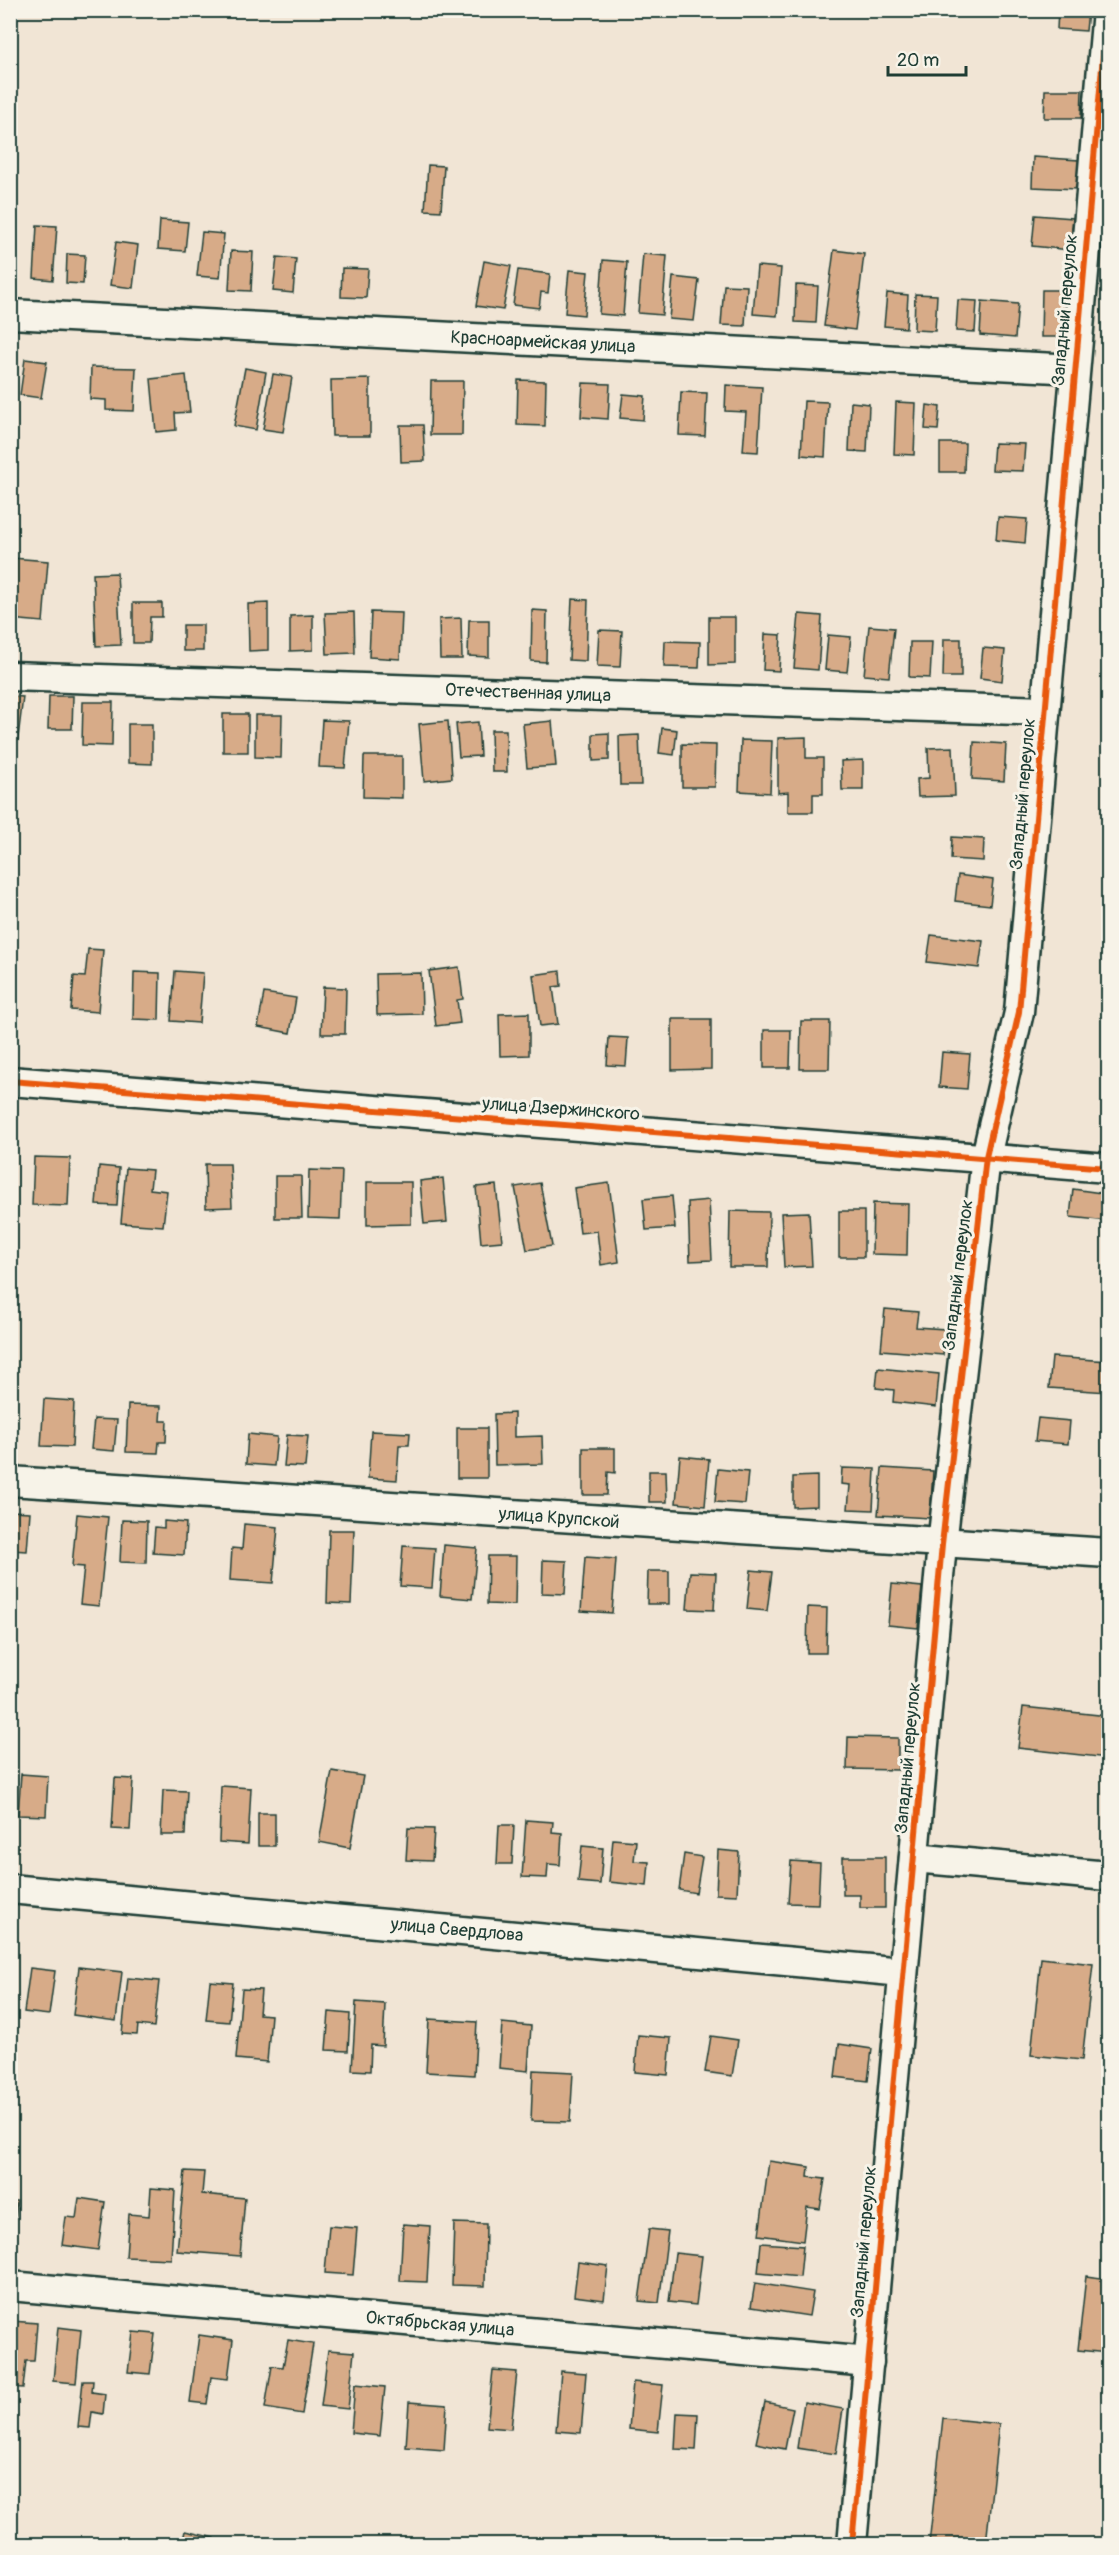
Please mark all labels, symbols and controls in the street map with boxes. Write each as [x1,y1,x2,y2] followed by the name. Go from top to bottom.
[888,39,966,77] scale bar
[897,49,939,72] text: 20 m
[1047,233,1083,387] street label: Западный переулок
[450,326,636,358] street label: Красноармейская улица
[444,679,612,707] street label: Отечественная улица
[1005,717,1041,871] street label: Западный переулок
[480,1092,641,1126] street label: улица Дзержинского
[937,1198,979,1352] street label: Западный переулок
[497,1502,620,1534] street label: улица Крупской
[890,1681,926,1835] street label: Западный переулок
[389,1913,524,1947] street label: улица Свердлова
[846,2165,882,2319] street label: Западный переулок
[365,2306,515,2342] street label: Октябрьская улица

